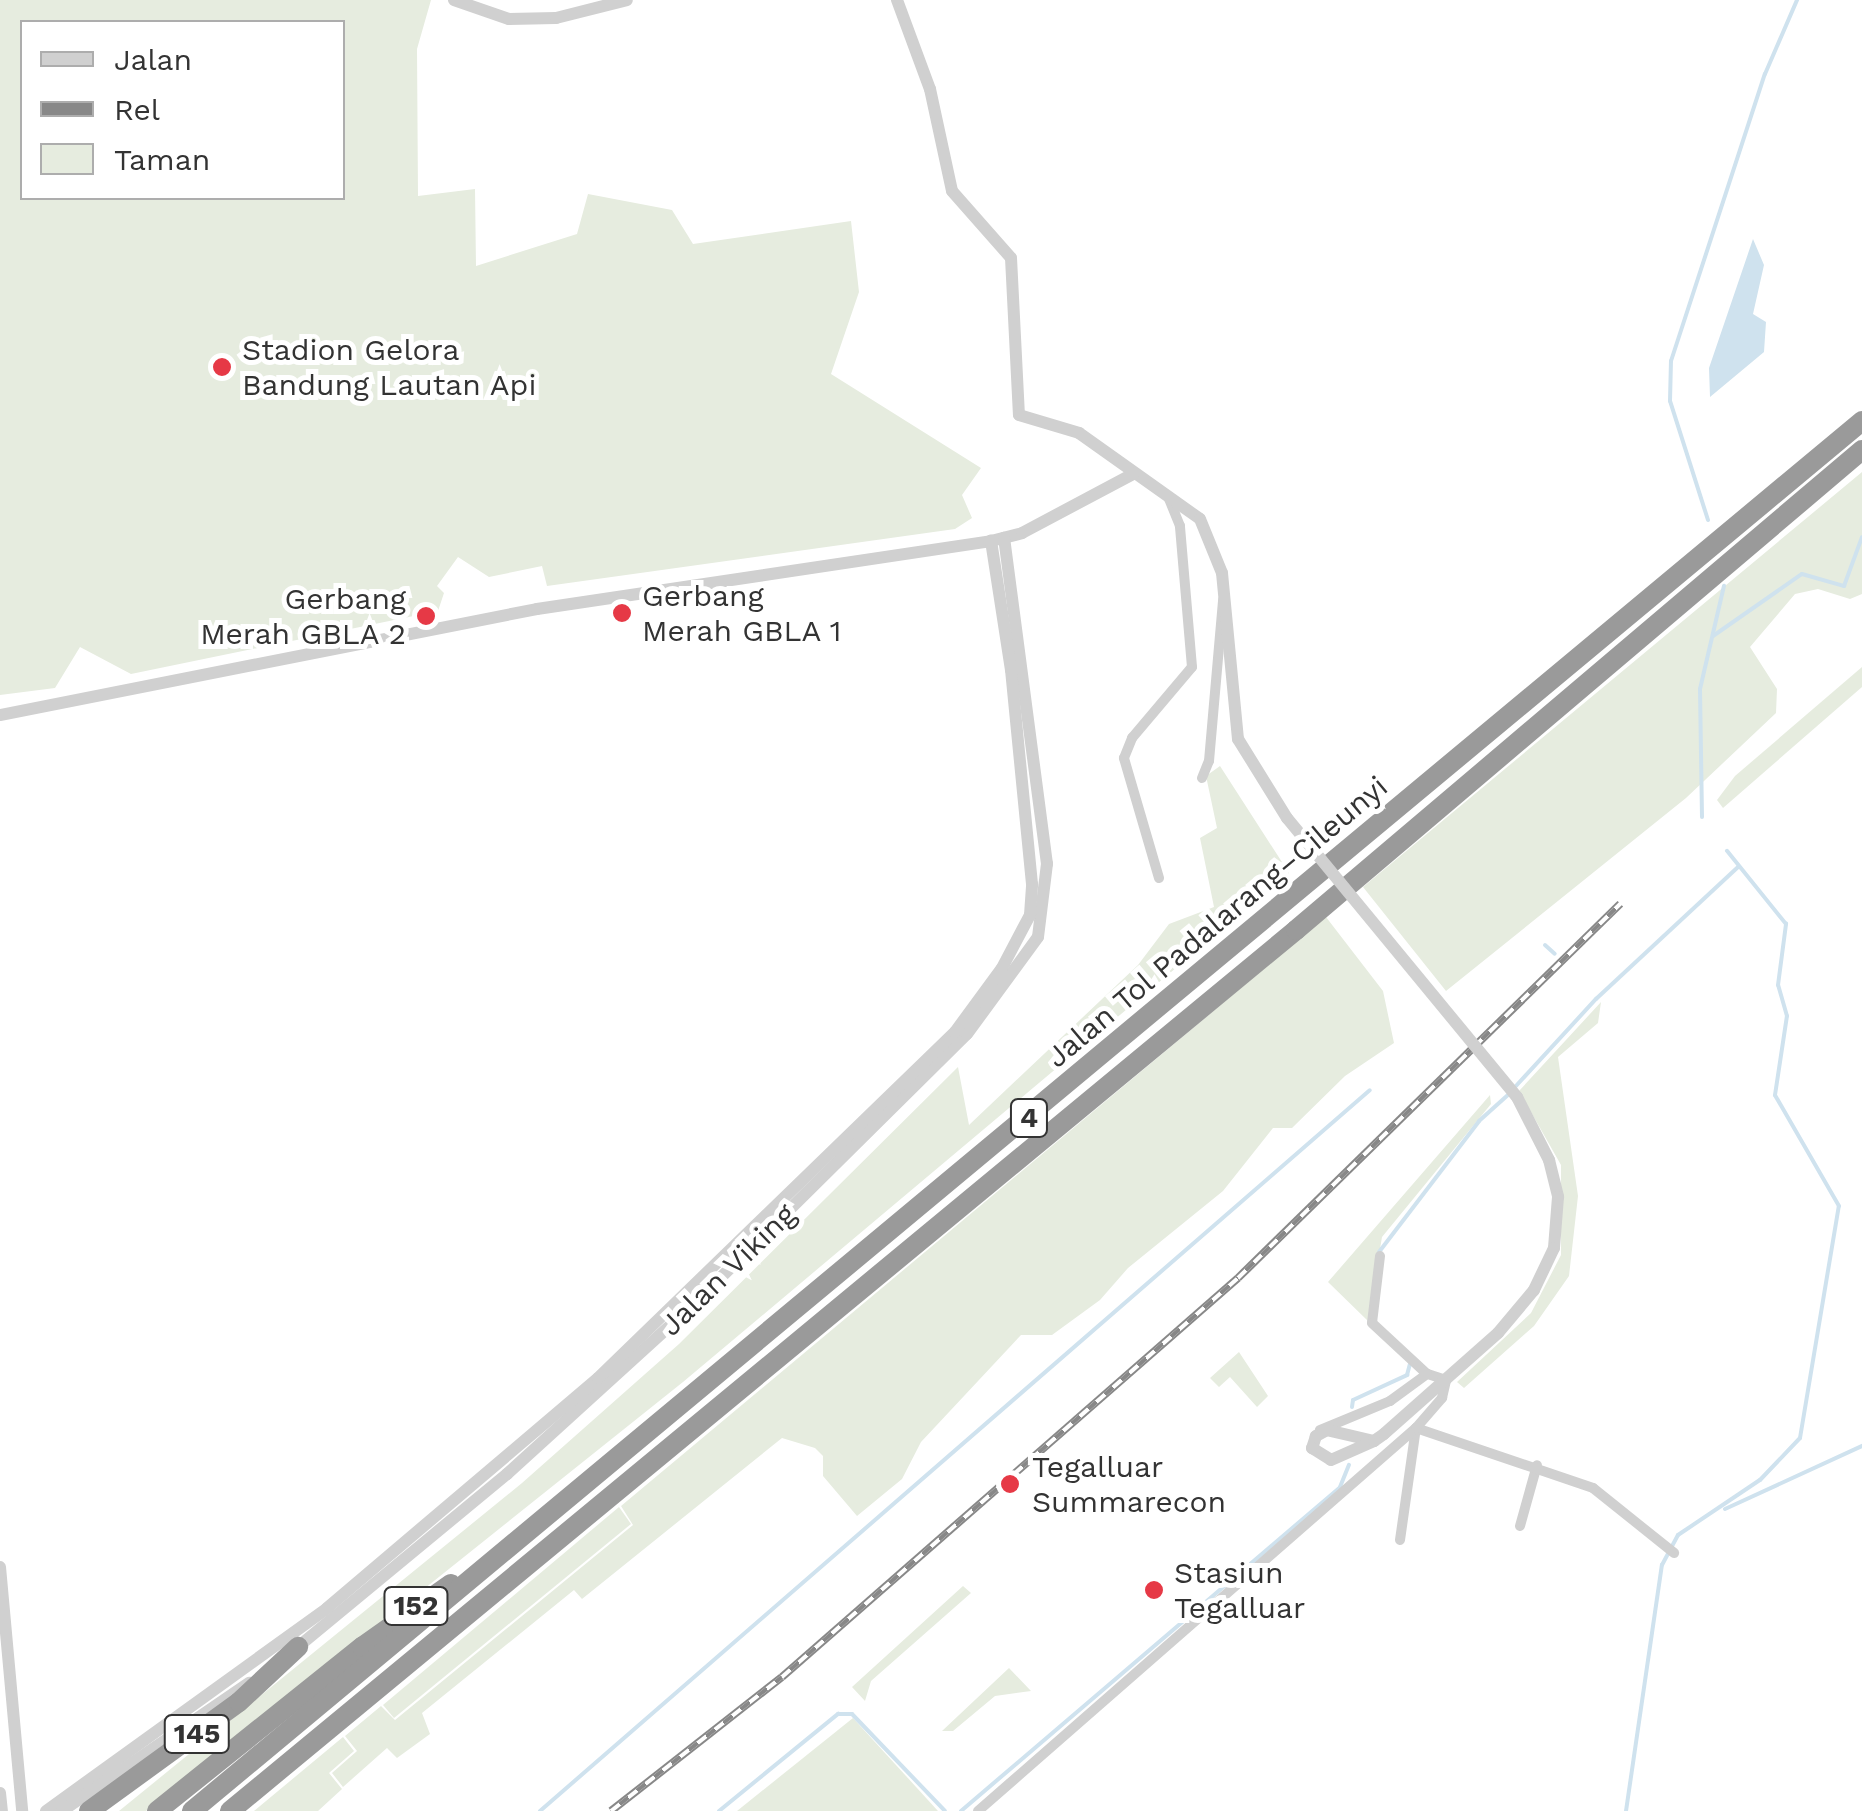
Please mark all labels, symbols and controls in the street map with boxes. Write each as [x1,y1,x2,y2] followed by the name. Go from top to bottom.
[20,20,345,200] legend
[114,42,192,77] text: Jalan
[114,92,160,127] text: Rel
[114,142,210,177] text: Taman
[242,332,538,402] place label: Stadion Gelora Bandung Lautan Api
[211,356,233,378] marker: Stadion Gelora Bandung Lautan Api
[642,578,843,648] place label: Gerbang Merah GBLA 1
[199,581,406,652] place label: Gerbang Merah GBLA 2
[611,602,633,624] marker: Gerbang Merah GBLA 1
[415,605,437,627] marker: Gerbang Merah GBLA 2
[1038,768,1396,1076] street label: Jalan Tol Padalarang–Cileunyi
[1009,1095,1049,1141] road number: 4
[652,1196,804,1344] street label: Jalan Viking
[1032,1449,1226,1520] place label: Tegalluar Summarecon
[997,1471,1023,1497] marker: Tegalluar Summarecon
[1174,1555,1305,1626] place label: Stasiun Tegalluar
[1143,1579,1165,1601] marker: Stasiun Tegalluar
[381,1583,451,1629] road number: 152
[162,1711,232,1757] road number: 145

